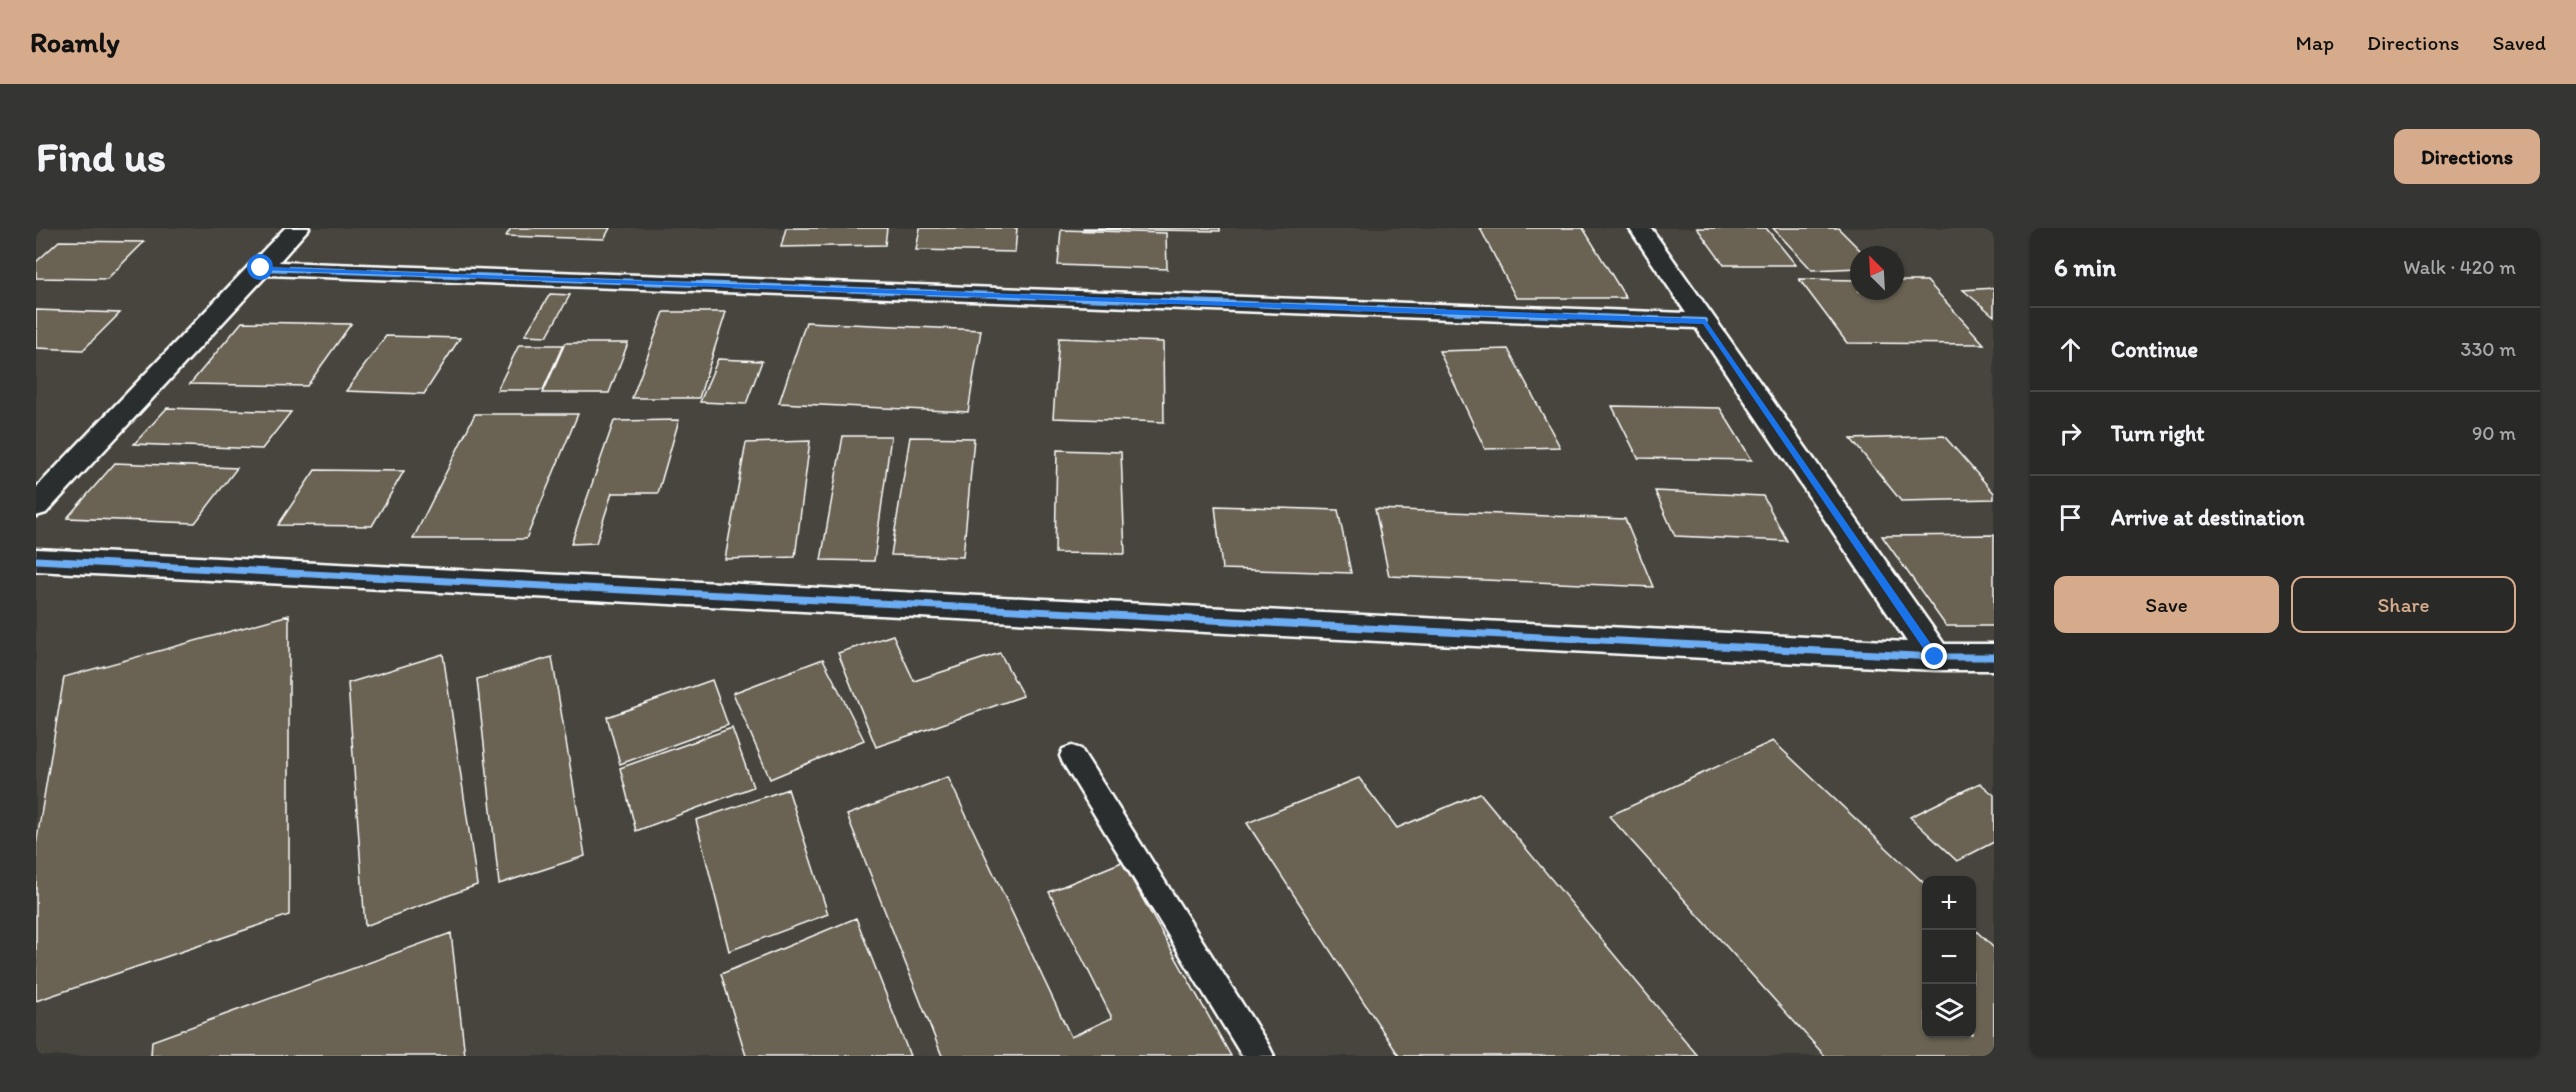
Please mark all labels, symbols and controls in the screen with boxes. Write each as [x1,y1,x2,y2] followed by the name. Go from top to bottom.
[30,25,120,59] text: Roamly
[2296,30,2334,55] text: Map
[2367,30,2459,55] text: Directions
[2492,30,2546,55] text: Saved
[2394,129,2540,184] button: Directions
[36,131,166,182] text: Find us
[1850,246,1904,300] north arrow
[2054,251,2116,283] text: 6 min
[247,254,273,280] route start
[2403,255,2516,279] text: Walk · 420 m
[2054,333,2087,366] icon: ahead
[2111,336,2198,363] text: Continue
[2461,337,2516,361] text: 330 m
[2054,417,2087,450] icon: right
[2111,420,2205,447] text: Turn right
[2472,421,2516,445] text: 90 m
[2054,501,2087,534] icon: arrive
[2111,504,2305,531] text: Arrive at destination
[2054,576,2279,633] button: Save
[2291,576,2516,633] button: Share
[1921,643,1947,669] route end
[1922,876,1976,1038] map controls
[1922,876,1976,930] button: +
[1922,930,1976,984] button: −
[1922,984,1976,1038] button: layers

